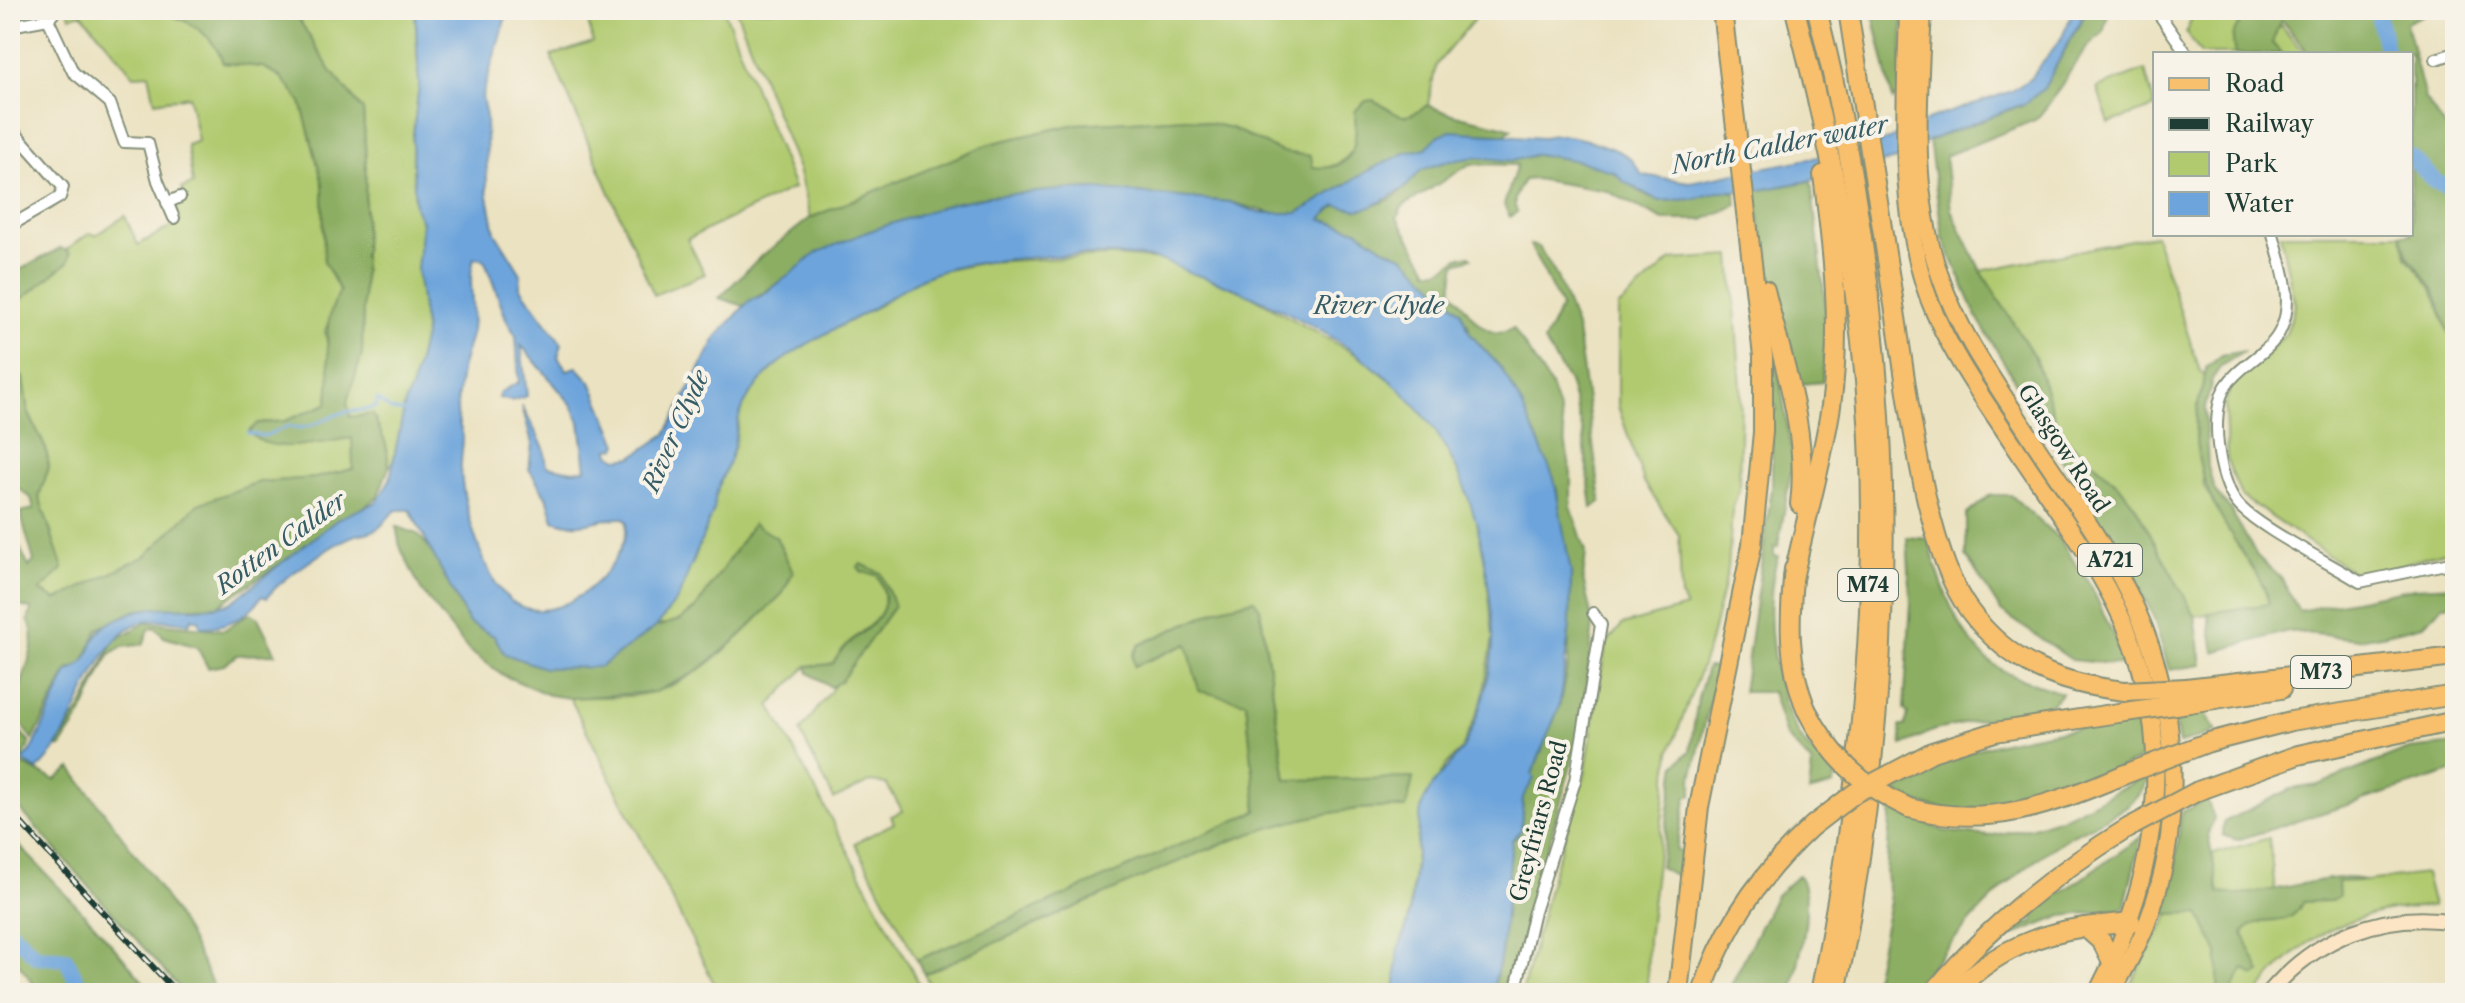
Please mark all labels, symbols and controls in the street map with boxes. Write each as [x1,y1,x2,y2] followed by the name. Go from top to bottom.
[2153,52,2413,236] legend
[2225,69,2285,98] text: Road
[1667,109,1892,180] water label: North Calder water
[2225,109,2315,138] text: Railway
[2225,149,2278,178] text: Park
[2224,189,2294,218] text: Water
[1312,291,1445,320] water label: River Clyde
[635,364,716,498] water label: River Clyde
[2012,379,2115,518] street label: Glasgow Road
[208,484,353,601] water label: Rotten Calder
[2078,544,2142,576] road number: A721
[1838,569,1898,601] road number: M74
[2291,656,2351,688] road number: M73
[1504,738,1573,904] street label: Greyfriars Road

